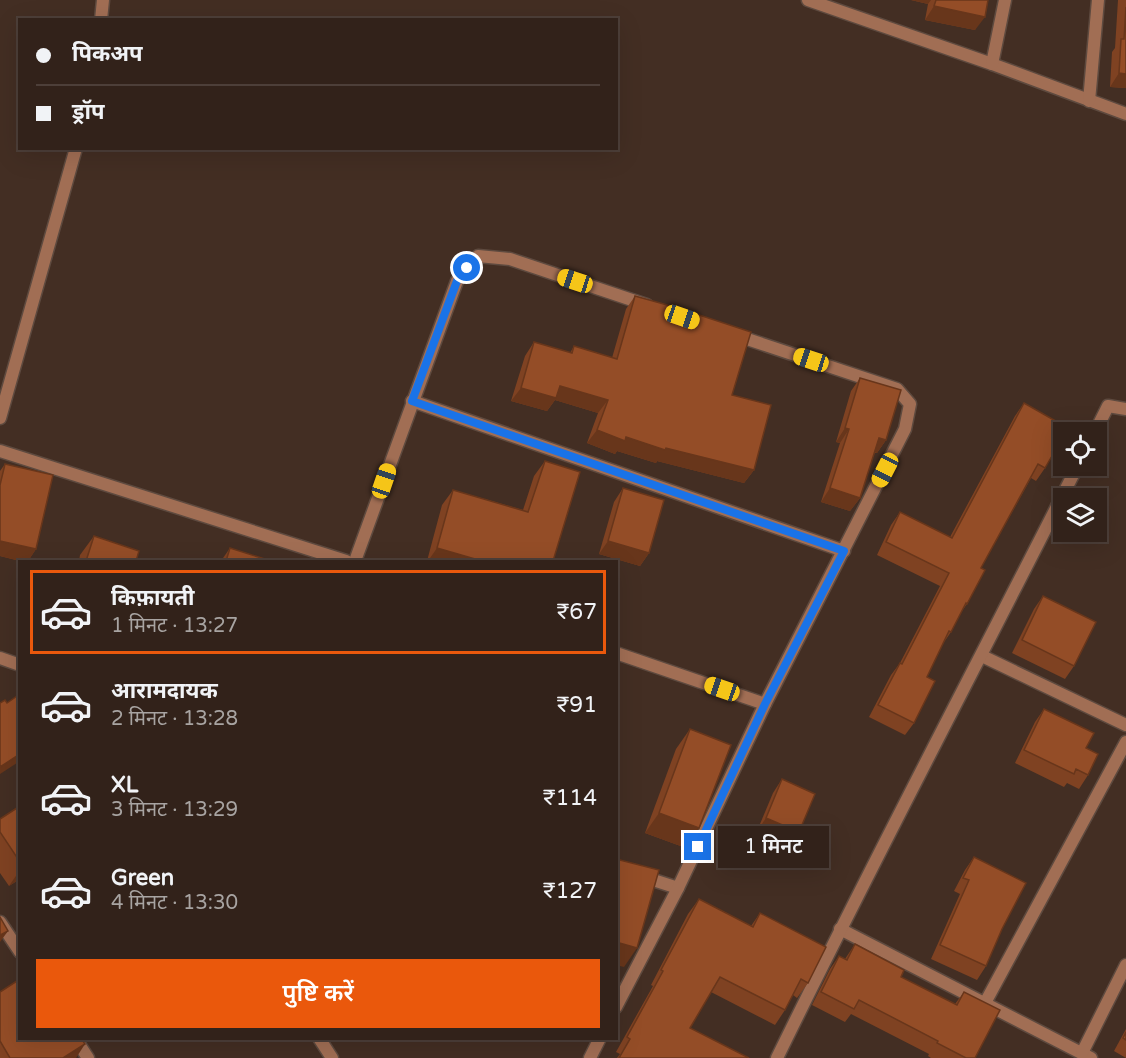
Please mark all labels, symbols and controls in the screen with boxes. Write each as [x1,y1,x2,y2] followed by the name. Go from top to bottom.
[72,41,143,67] text: पिकअप
[72,99,105,125] text: ड्रॉप
[453,254,480,281] route start
[555,267,595,295] car
[662,303,702,331] car
[791,346,831,374] car
[1053,422,1107,542] map controls
[1053,422,1107,476] button: locate
[869,450,901,490] car
[370,461,398,501] car
[1053,488,1107,542] button: layers
[39,585,93,639] icon: car
[111,585,195,611] text: किफ़ायती
[556,599,597,625] text: ₹67
[111,614,238,638] text: 1 मिनट · 13:27
[702,675,742,703] car
[39,678,93,732] icon: car
[111,678,218,704] text: आरामदायक
[556,692,597,718] text: ₹91
[111,707,238,731] text: 2 मिनट · 13:28
[39,771,93,825] icon: car
[111,772,138,798] text: XL
[543,785,597,811] text: ₹114
[111,798,238,822] text: 3 मिनट · 13:29
[719,826,830,868] callout: 1 मिनट
[684,833,711,860] route end
[744,835,803,859] text: 1 मिनट
[39,864,93,918] icon: car
[111,865,174,891] text: Green
[543,878,597,904] text: ₹127
[111,891,238,915] text: 4 मिनट · 13:30
[36,959,600,1028] button: पुष्टि करें

